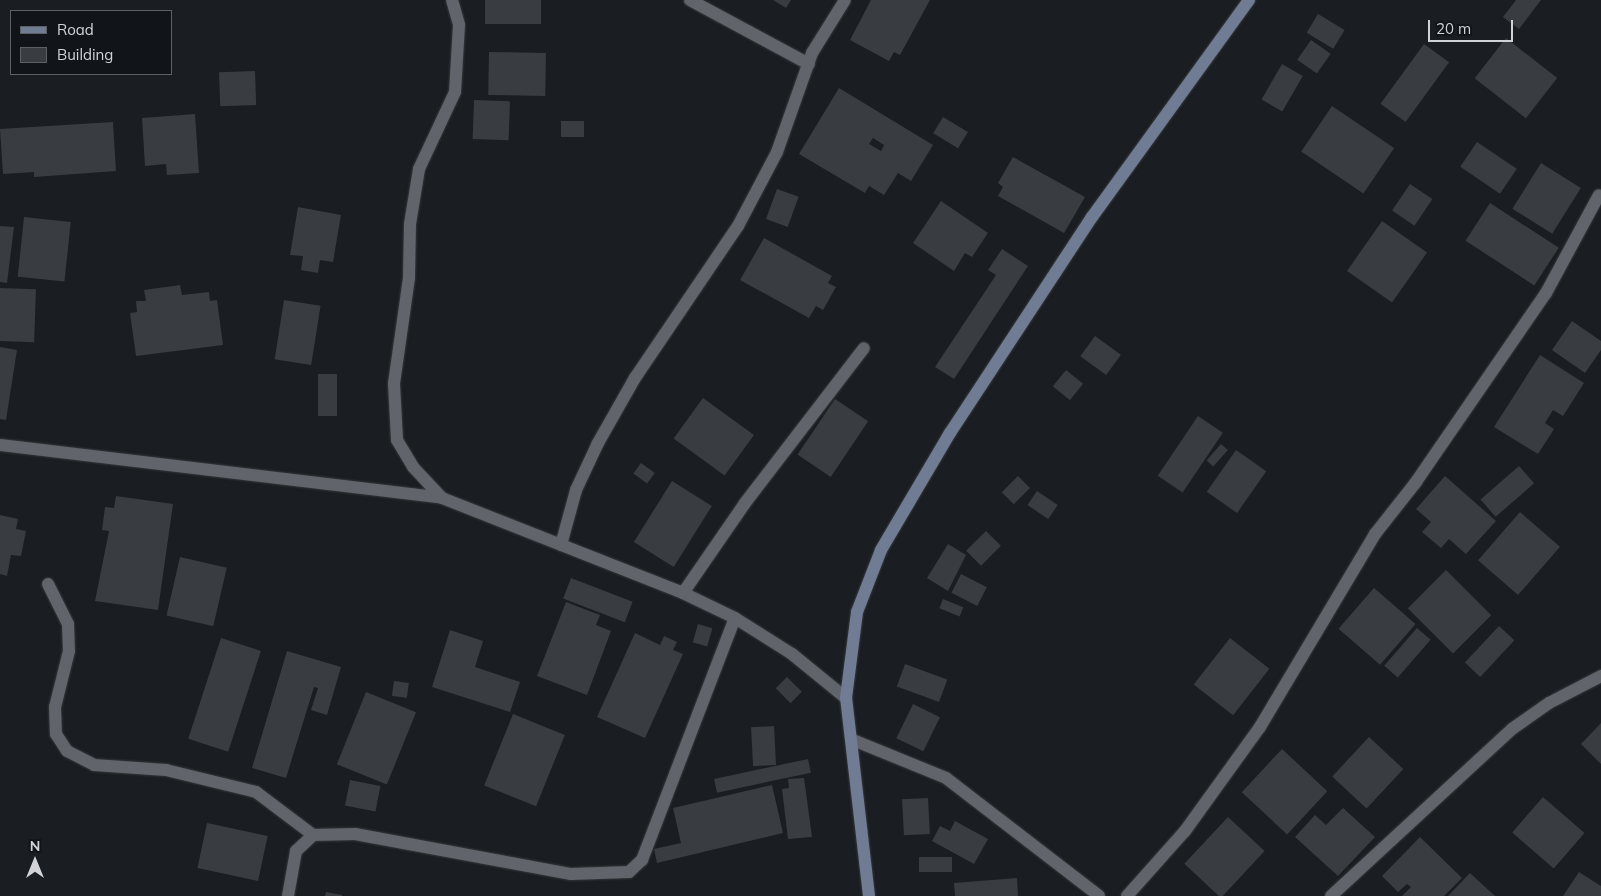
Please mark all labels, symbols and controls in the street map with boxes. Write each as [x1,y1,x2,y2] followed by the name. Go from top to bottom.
[10,10,172,75] legend
[1431,10,1516,42] scale bar
[1436,19,1471,38] text: 20 m
[57,20,94,39] text: Road
[57,45,113,64] text: Building
[10,836,60,886] north arrow
[30,837,40,855] text: N

